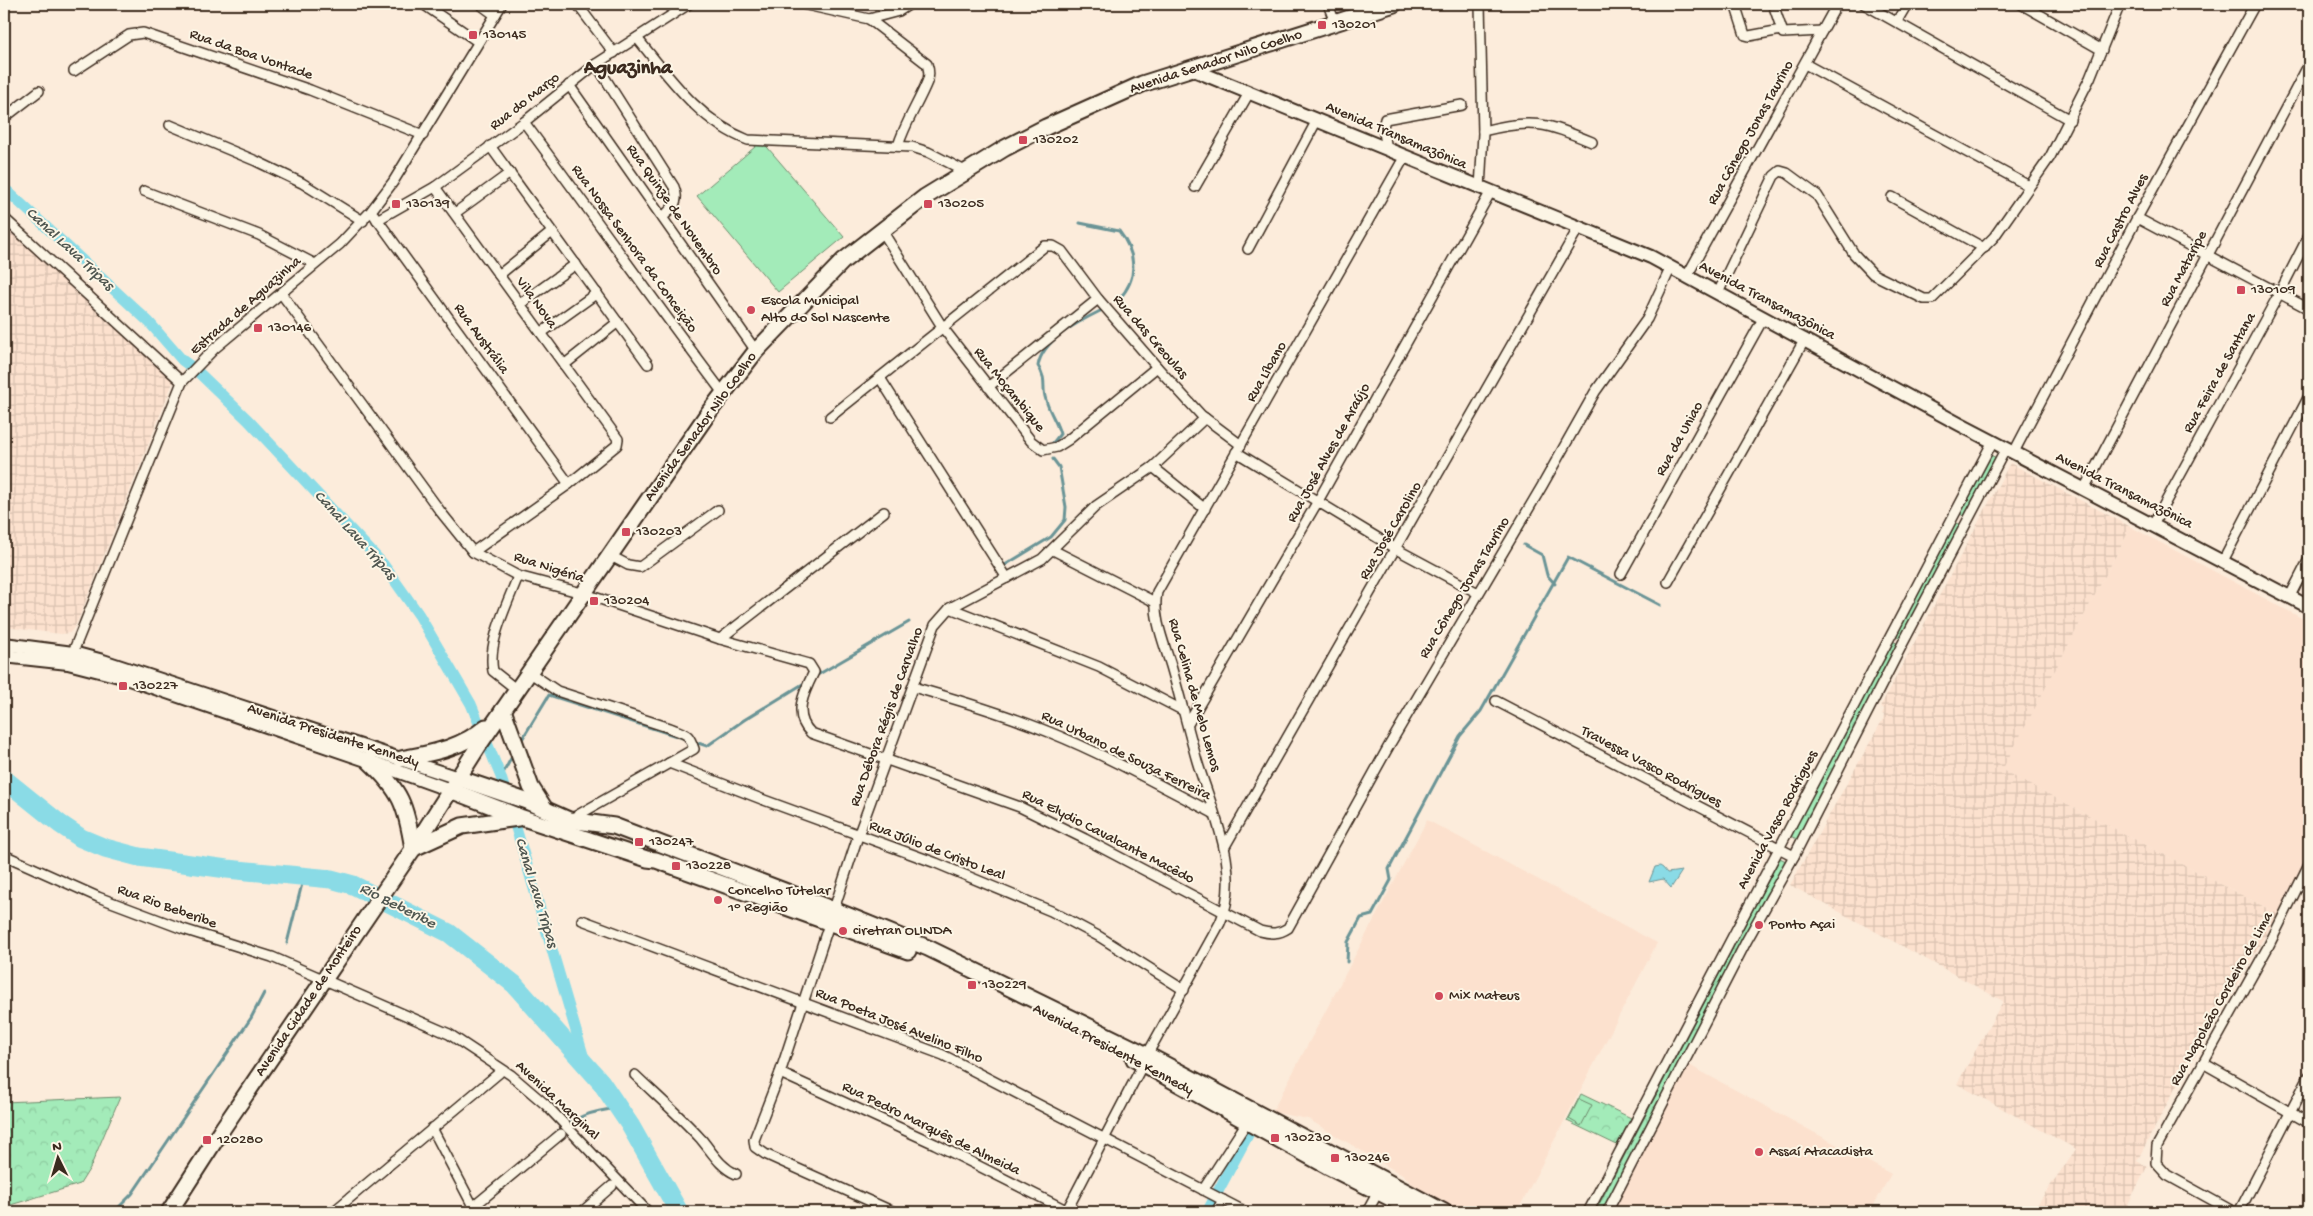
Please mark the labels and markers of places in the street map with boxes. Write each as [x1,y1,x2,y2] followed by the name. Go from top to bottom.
[1331,16,1376,34] place label: 130201
[1316,19,1328,31] marker: 130201
[482,26,527,44] place label: 130145
[467,29,479,41] marker: 130145
[1032,131,1079,149] place label: 130202
[1017,134,1029,146] marker: 130202
[405,195,450,213] place label: 130139
[937,195,984,213] place label: 130205
[390,198,402,210] marker: 130139
[922,198,934,210] marker: 130205
[2250,281,2296,299] place label: 130109
[2235,284,2247,296] marker: 130109
[761,292,890,327] place label: Escola Municipal Alto do Sol Nascente
[745,304,757,316] marker: Escola Municipal Alto do Sol Nascente
[267,319,312,337] place label: 130146
[252,322,264,334] marker: 130146
[635,523,682,541] place label: 130203
[620,526,632,538] marker: 130203
[603,592,649,610] place label: 130204
[588,595,600,607] marker: 130204
[132,677,179,695] place label: 130227
[117,680,129,692] marker: 130227
[648,833,695,851] place label: 130247
[633,836,645,848] marker: 130247
[685,857,731,875] place label: 130228
[670,860,682,872] marker: 130228
[727,882,832,917] place label: Concelho Tutelar 1° Região
[712,894,724,906] marker: Concelho Tutelar 1° Região
[1768,916,1835,934] place label: Ponto Açai
[1753,919,1765,931] marker: Ponto Açai
[853,922,953,940] place label: ciretran OLINDA
[837,925,849,937] marker: ciretran OLINDA
[981,976,1027,994] place label: 130229
[966,979,978,991] marker: 130229
[1449,987,1520,1005] place label: Mix Mateus
[1433,990,1445,1002] marker: Mix Mateus
[1284,1129,1332,1147] place label: 130230
[216,1131,264,1149] place label: 120280
[1269,1132,1281,1144] marker: 130230
[201,1134,213,1146] marker: 120280
[1769,1143,1873,1161] place label: Assaí Atacadista
[1753,1146,1765,1158] marker: Assaí Atacadista
[1344,1149,1390,1167] place label: 130246
[1329,1152,1341,1164] marker: 130246

